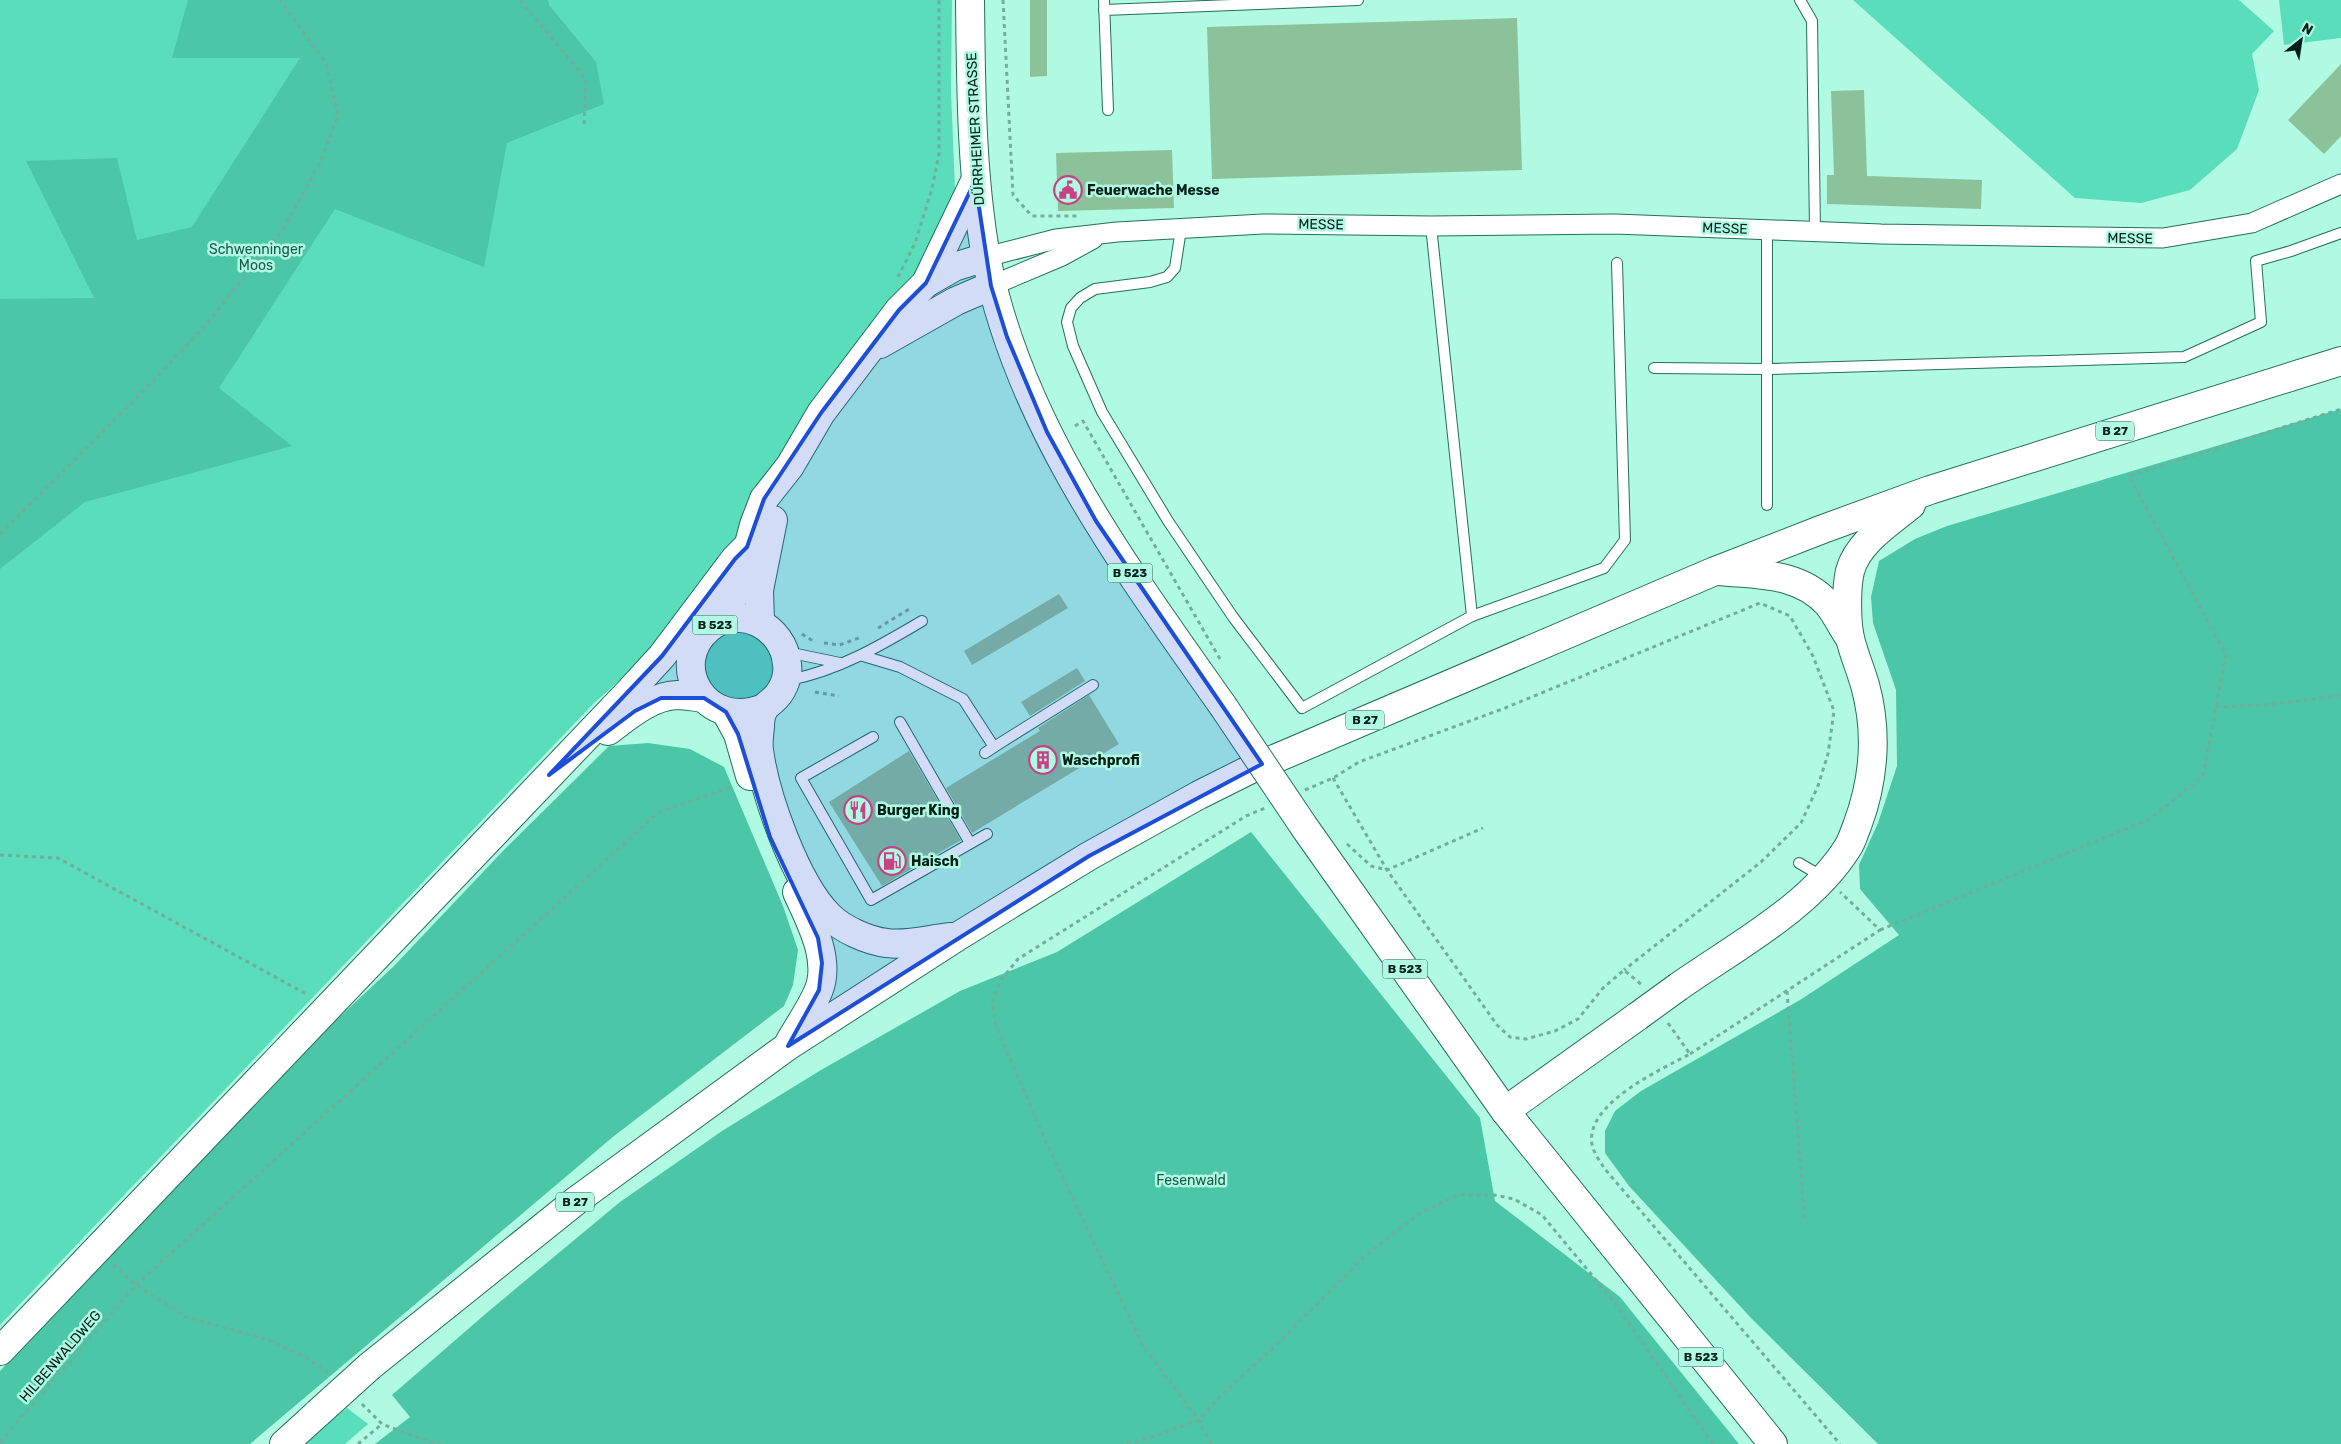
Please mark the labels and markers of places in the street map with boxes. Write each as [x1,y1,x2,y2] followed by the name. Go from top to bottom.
[1053,175,1083,205] public building icon: Feuerwache Messe
[1087,182,1220,199] place label: Feuerwache Messe
[1028,745,1058,775] building icon: Waschprofi
[1062,752,1140,769] place label: Waschprofi
[843,795,873,825] restaurant icon: Burger King
[877,802,960,819] place label: Burger King
[877,846,907,876] fuel station icon: Haisch
[911,853,959,870] place label: Haisch

